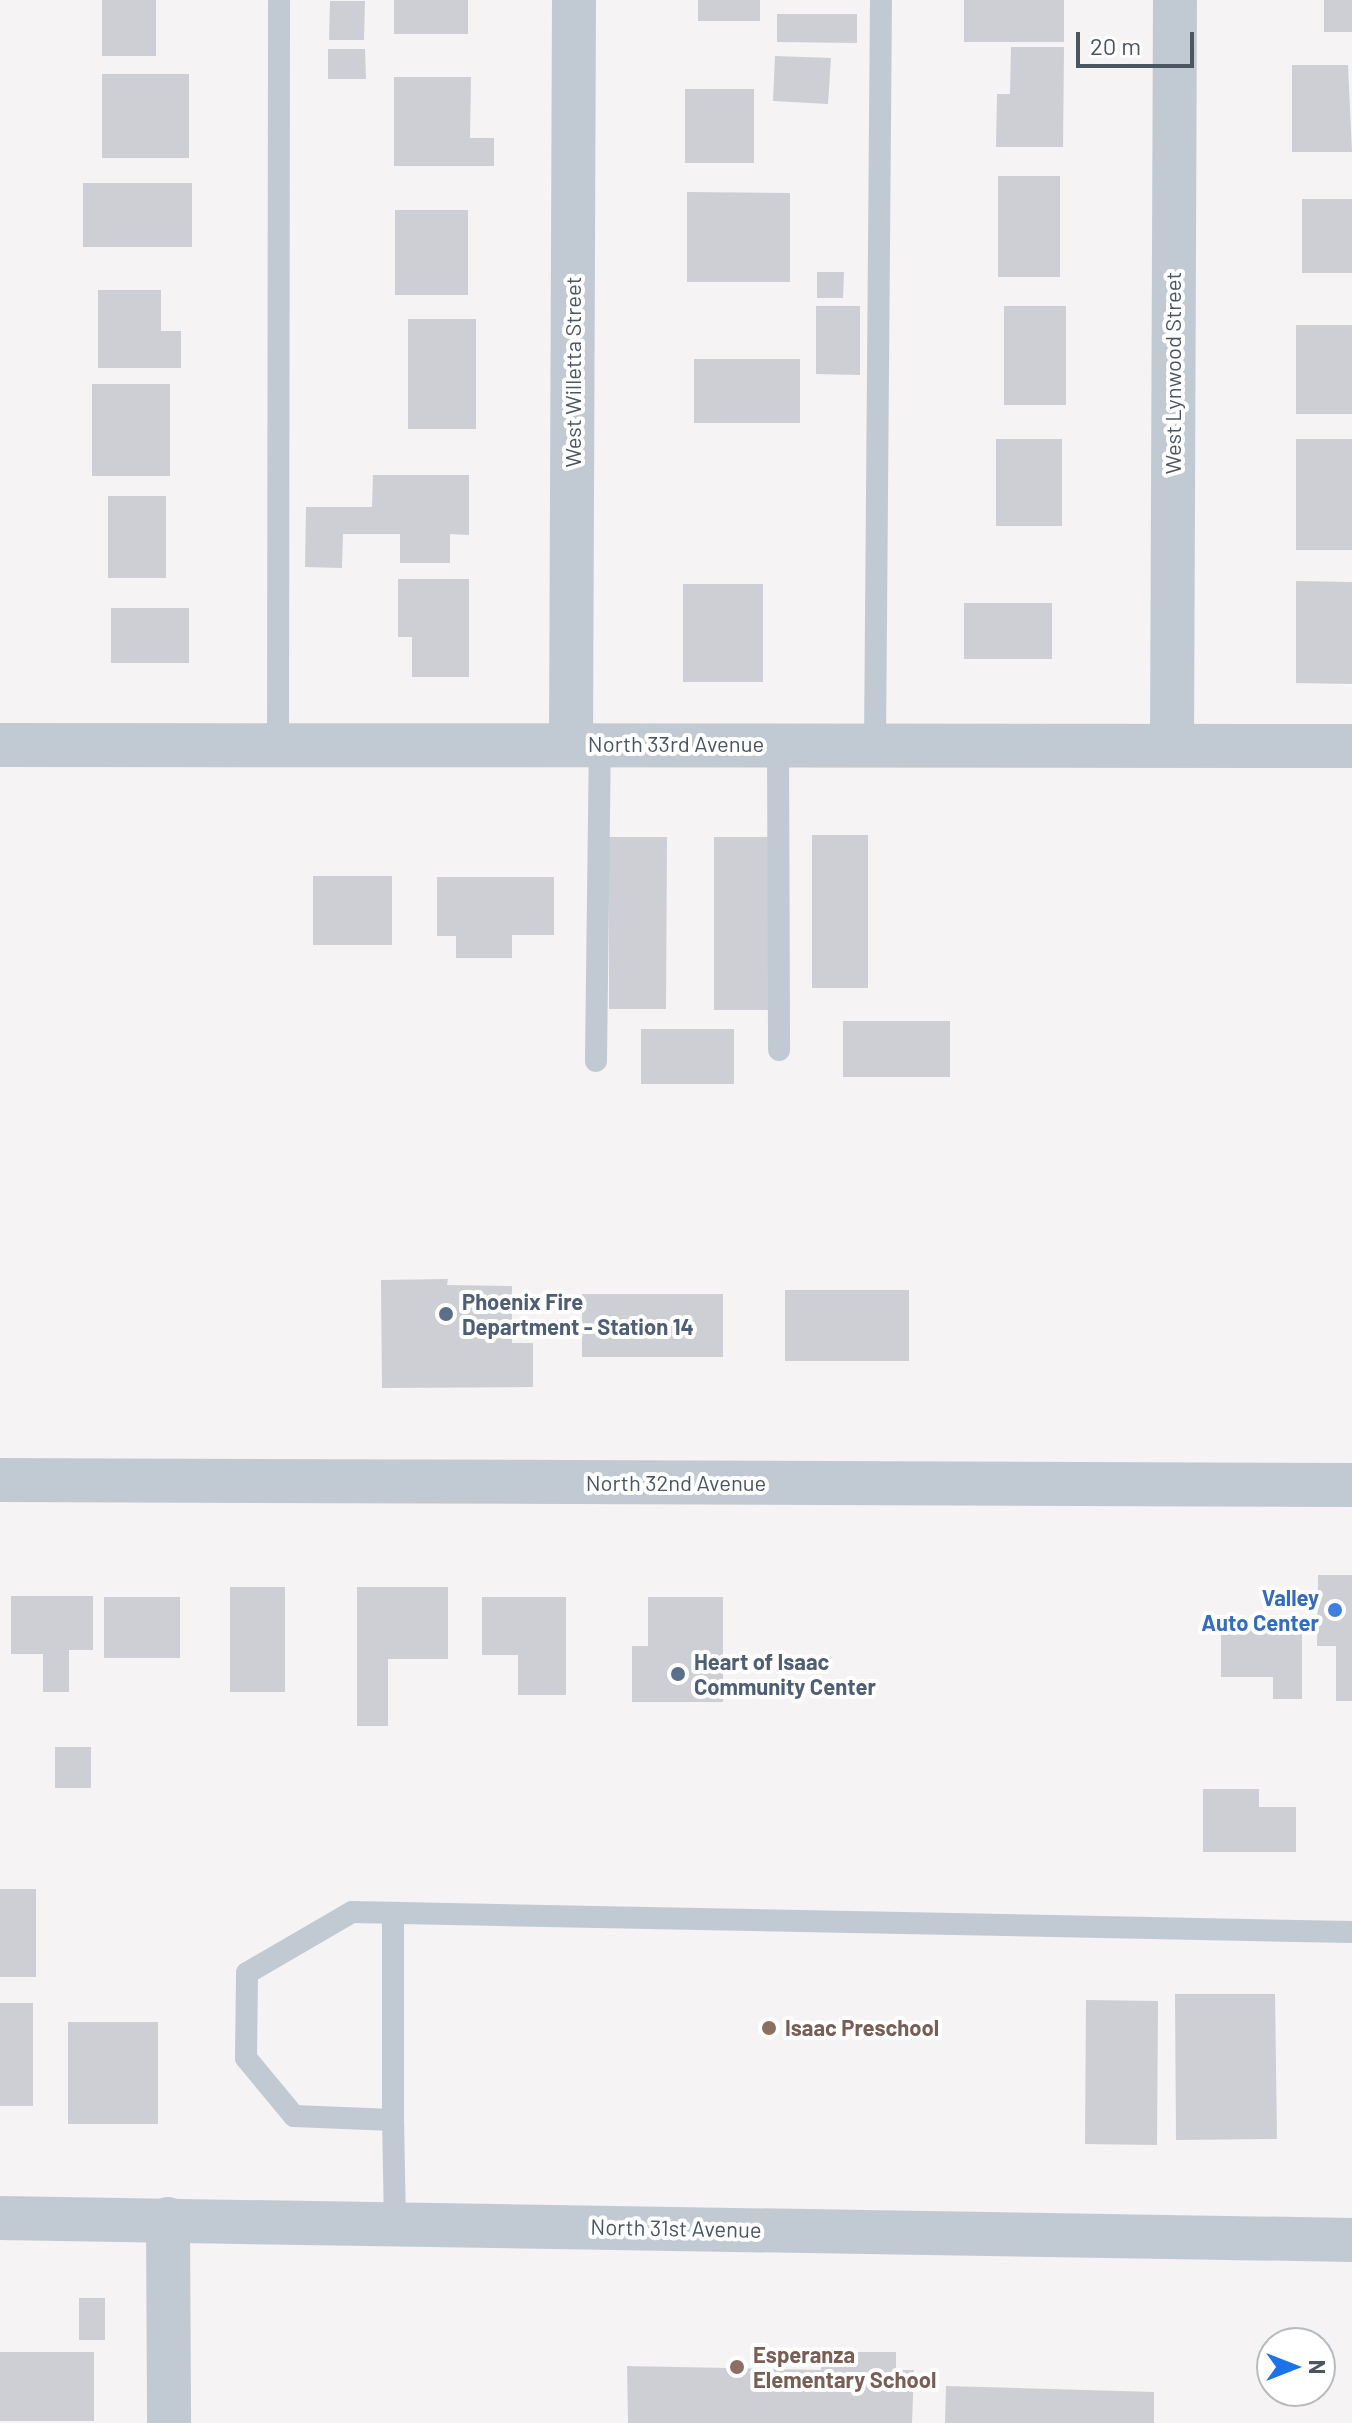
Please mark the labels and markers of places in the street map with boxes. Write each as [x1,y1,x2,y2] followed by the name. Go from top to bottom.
[462,1288,694,1340] place label: Phoenix Fire Department - Station 14
[437,1305,455,1323] marker: Phoenix Fire Department - Station 14
[1201,1584,1319,1636] place label: Valley Auto Center
[1326,1601,1344,1619] marker: Valley Auto Center
[694,1648,876,1700] place label: Heart of Isaac Community Center
[669,1665,687,1683] marker: Heart of Isaac Community Center
[785,2015,939,2041] place label: Isaac Preschool
[760,2019,778,2037] marker: Isaac Preschool
[753,2341,936,2392] place label: Esperanza Elementary School
[728,2358,746,2376] marker: Esperanza Elementary School

